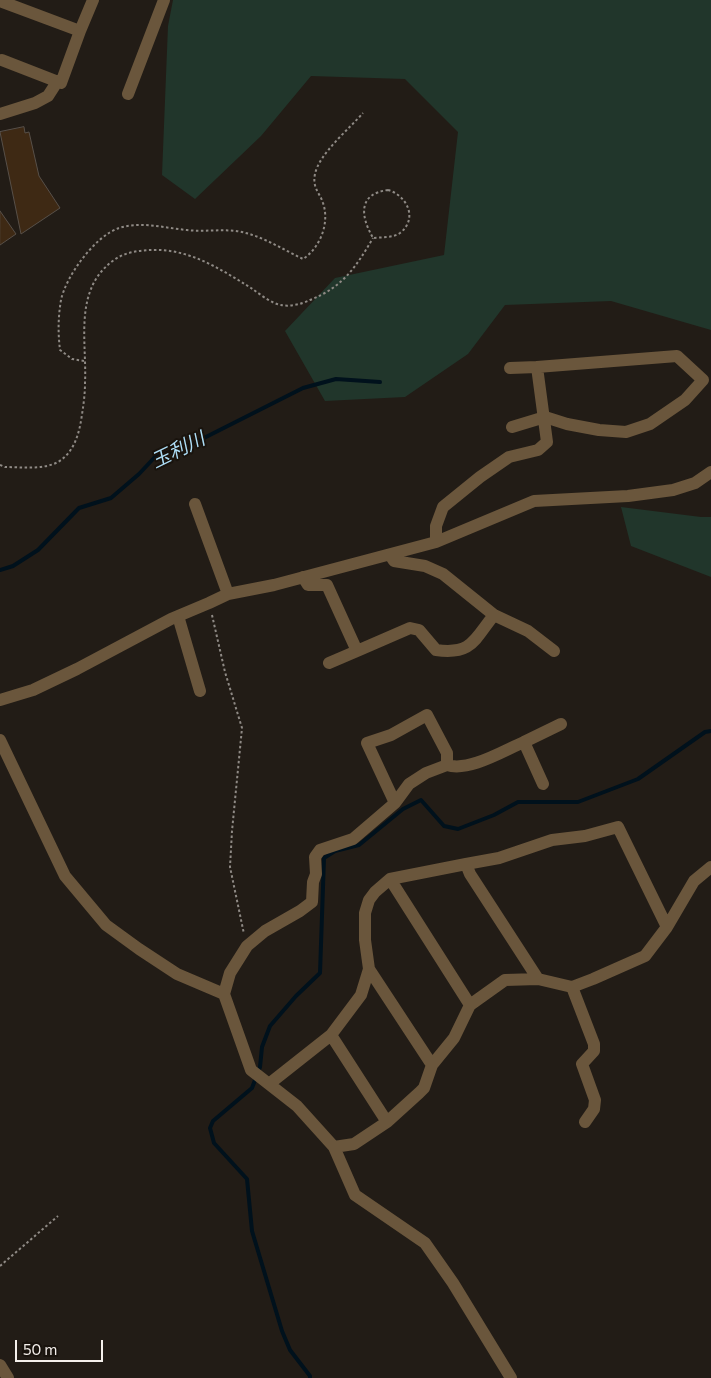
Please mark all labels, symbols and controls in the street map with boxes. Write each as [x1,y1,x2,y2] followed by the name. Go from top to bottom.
[147,427,209,473] water label: 玉利川
[18,1330,105,1362] scale bar
[23,1340,57,1358] text: 50 m

